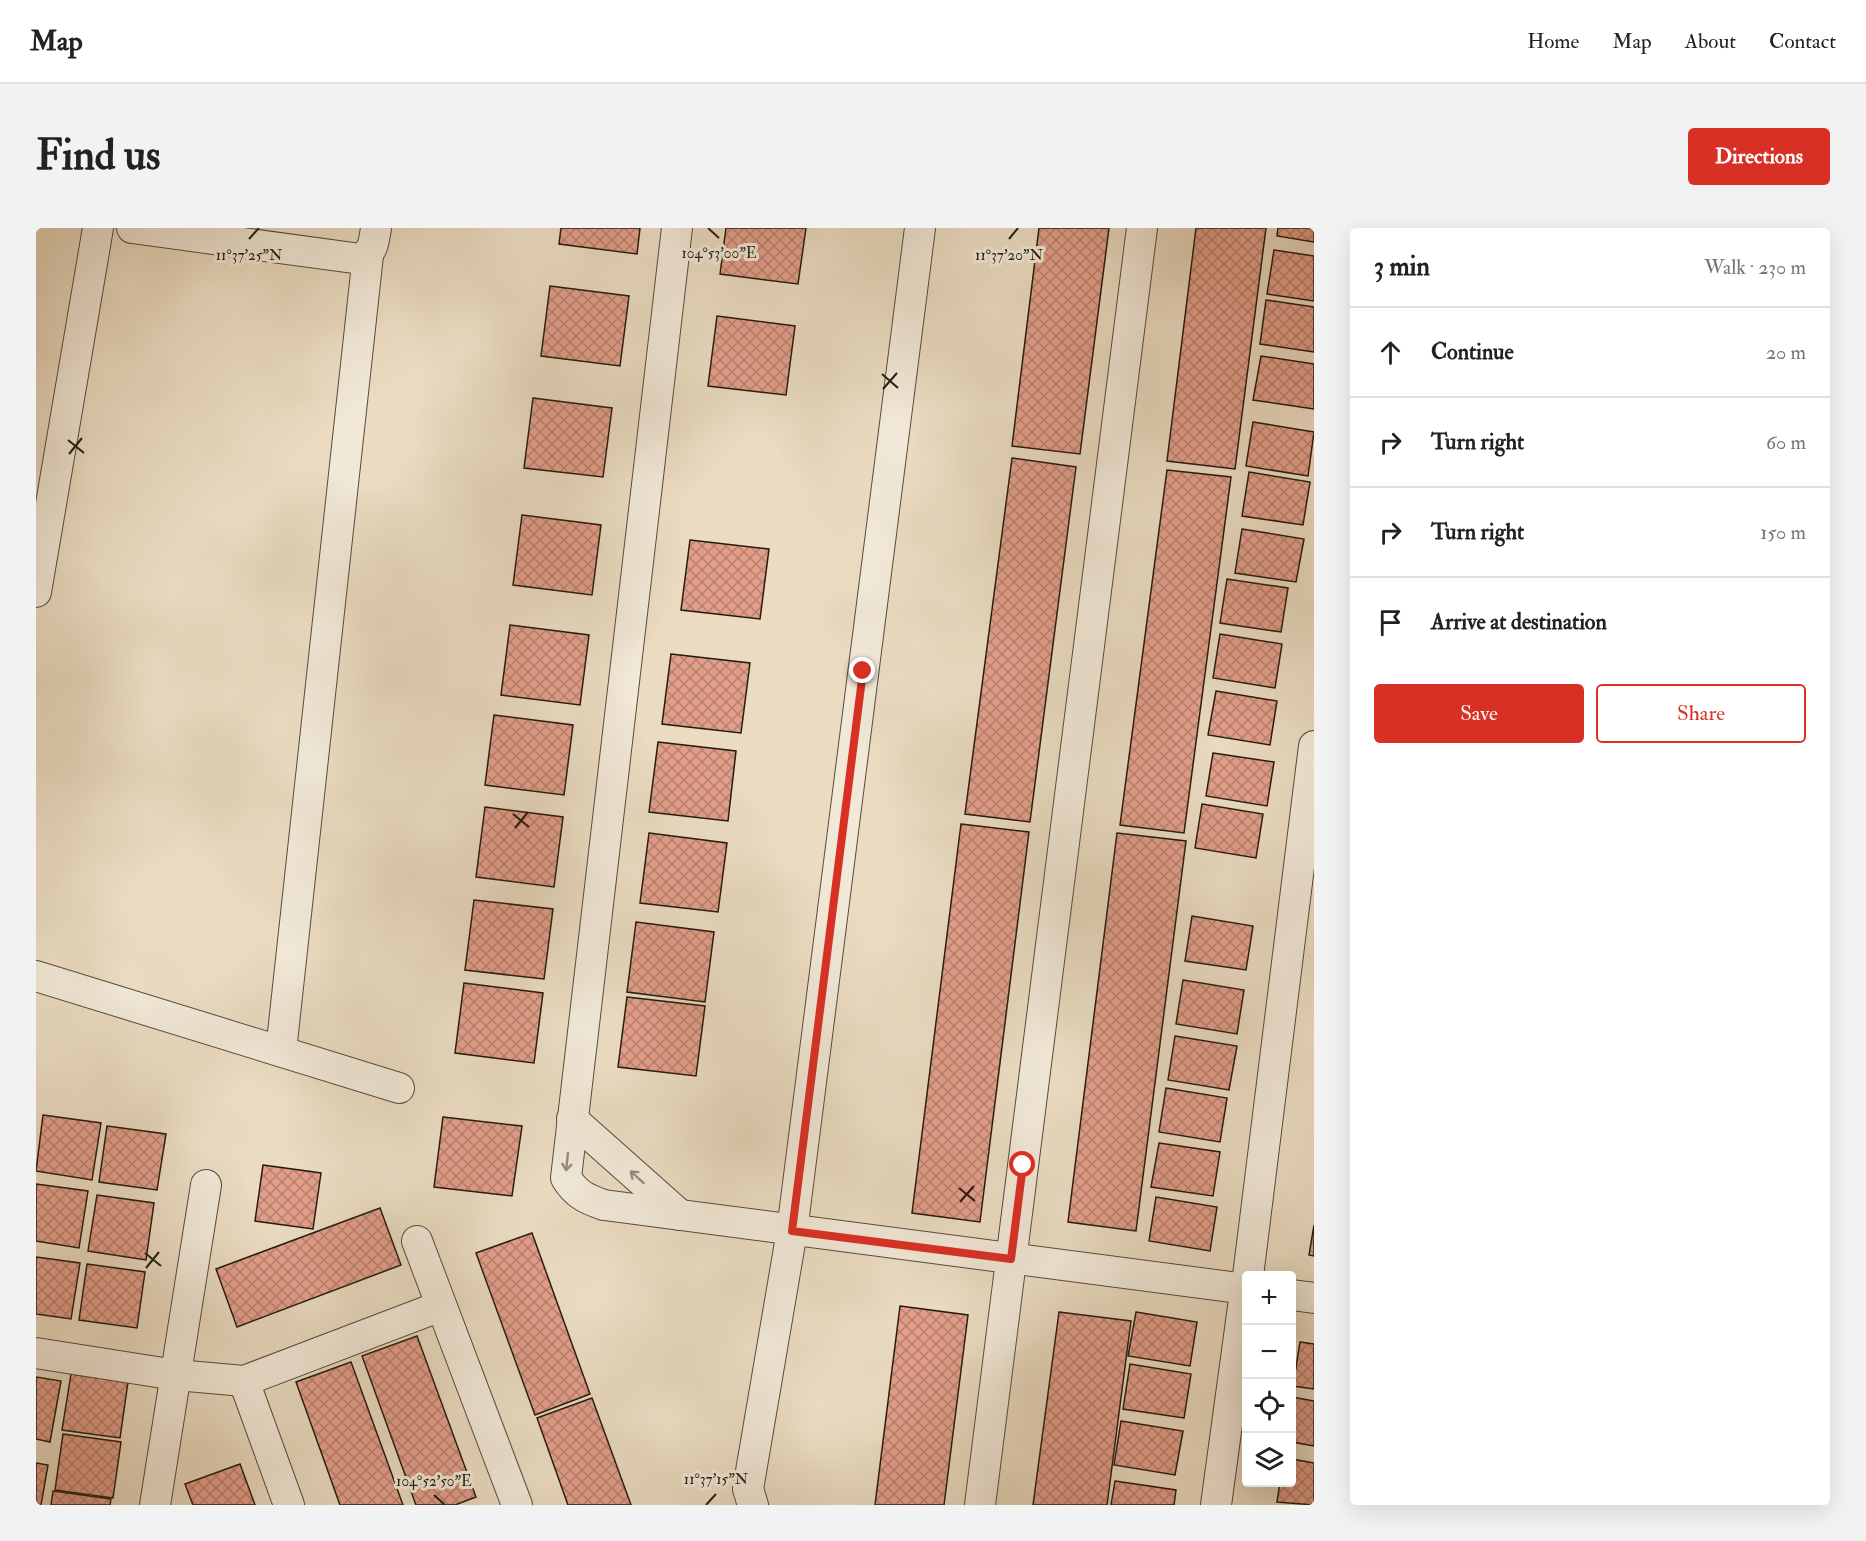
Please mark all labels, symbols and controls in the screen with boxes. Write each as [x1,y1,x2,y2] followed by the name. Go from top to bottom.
[30,24,83,59] text: Map
[1527,28,1579,55] text: Home
[1612,28,1652,55] text: Map
[1685,28,1736,55] text: About
[1769,28,1836,55] text: Contact
[1688,128,1830,185] button: Directions
[36,130,160,182] text: Find us
[681,244,757,263] text: 104°53'00"E
[216,246,283,265] text: 11°37'25"N
[975,246,1043,265] text: 11°37'20"N
[1374,251,1430,283] text: 3 min
[1704,255,1806,280] text: Walk · 230 m
[1374,336,1407,369] icon: ahead
[1431,338,1514,366] text: Continue
[1766,340,1806,365] text: 20 m
[1374,426,1407,459] icon: right
[1431,428,1524,456] text: Turn right
[1766,430,1806,455] text: 60 m
[1374,516,1407,549] icon: right
[1431,518,1524,546] text: Turn right
[1760,520,1806,545] text: 150 m
[1374,606,1407,639] icon: arrive
[1431,608,1607,636] text: Arrive at destination
[849,657,875,683] route end
[1374,684,1584,743] button: Save
[1596,684,1806,743] button: Share
[562,1151,573,1171] one-way arrow
[1009,1151,1035,1177] route start
[630,1170,645,1184] one-way arrow
[1242,1271,1296,1487] map controls
[1242,1271,1296,1325] button: +
[1242,1325,1296,1379] button: −
[1242,1379,1296,1433] button: locate
[1242,1433,1296,1487] button: layers
[684,1470,749,1489] text: 11°37'15"N
[396,1472,472,1491] text: 104°52'50"E

